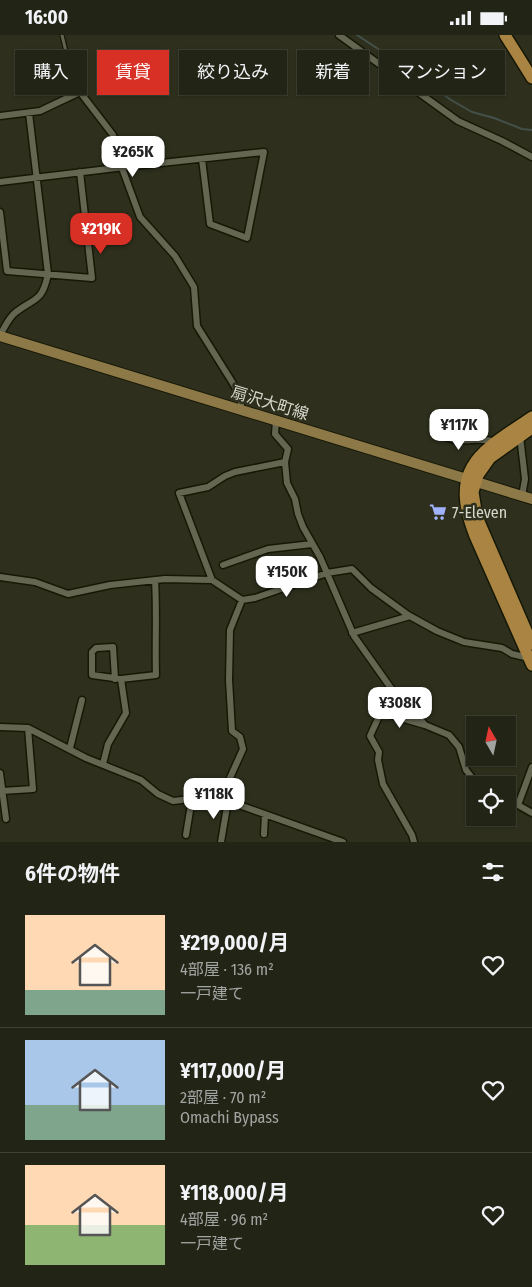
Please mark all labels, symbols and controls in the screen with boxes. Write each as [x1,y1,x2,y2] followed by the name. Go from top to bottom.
[25,6,68,29] text: 16:00
[15,50,87,95] chip: 購入
[97,50,169,95] chip: 賃貸
[179,50,287,95] chip: 絞り込み
[297,50,369,95] chip: 新着
[379,50,505,95] chip: マンション
[98,135,168,178] pin: ¥265K
[113,142,153,161] text: ¥265K
[66,213,136,255] pin: ¥219K
[81,219,121,238] text: ¥219K
[229,382,311,424] street label: 扇沢大町線
[424,409,494,451] pin: ¥117K
[440,415,478,434] text: ¥117K
[428,502,448,522] supermarket icon: 7-Eleven
[452,503,507,522] place label: 7-Eleven
[252,555,322,598] pin: ¥150K
[267,562,307,581] text: ¥150K
[365,687,435,729] pin: ¥308K
[379,693,421,712] text: ¥308K
[466,716,516,766] north arrow
[466,716,516,826] map controls
[466,776,516,826] button: locate
[179,777,249,820] pin: ¥118K
[195,784,233,803] text: ¥118K
[479,858,507,886] icon: filters
[25,861,120,887] text: 6件の物件
[180,930,289,956] text: ¥219,000/月
[65,935,125,995] icon: home
[479,951,507,979] icon: heart
[180,960,274,979] text: 4部屋 · 136 m²
[180,984,244,1003] text: 一戸建て
[180,1058,286,1084] text: ¥117,000/月
[65,1060,125,1120] icon: home
[479,1076,507,1104] icon: heart
[180,1088,266,1107] text: 2部屋 · 70 m²
[180,1108,279,1127] text: Omachi Bypass
[180,1180,288,1206] text: ¥118,000/月
[65,1185,125,1245] icon: home
[479,1201,507,1229] icon: heart
[180,1210,268,1229] text: 4部屋 · 96 m²
[180,1234,244,1253] text: 一戸建て

